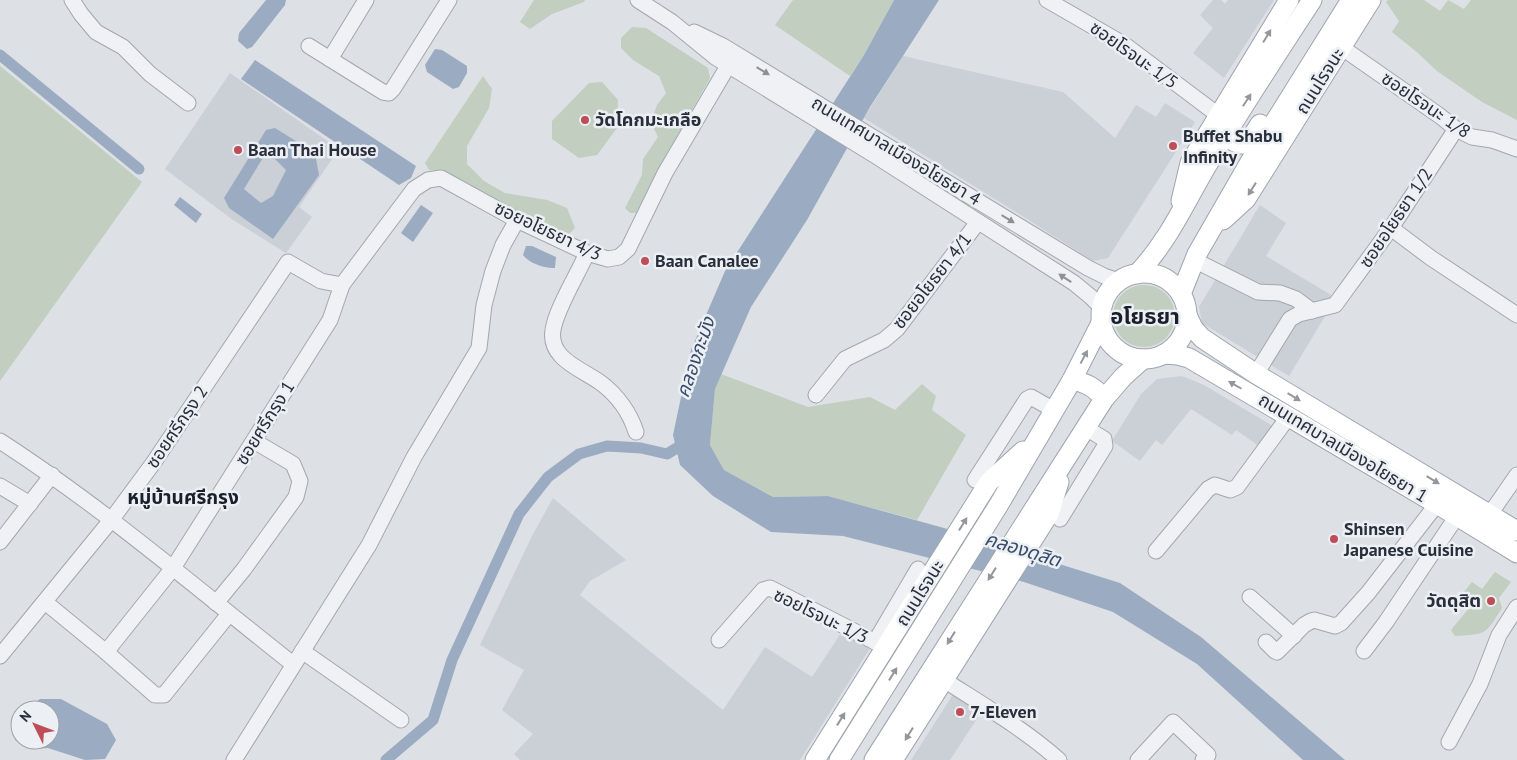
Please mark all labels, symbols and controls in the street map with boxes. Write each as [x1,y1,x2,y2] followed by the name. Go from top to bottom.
[1086,16,1183,93] street label: ซอยโรจนะ 1/5
[1263,30,1272,43] one-way arrow
[1290,43,1349,118] street label: ถนนโรจนะ
[756,66,769,75] one-way arrow
[1377,66,1475,143] street label: ซอยโรจนะ 1/8
[807,91,985,210] street label: ถนนเทศบาลเมืองอโยธยา 4
[1243,94,1252,107] one-way arrow
[595,108,702,131] place label: วัดโคกมะเกลือ
[579,114,591,126] marker: วัดโคกมะเกลือ
[1183,124,1282,168] place label: Buffet Shabu Infinity
[248,138,376,161] place label: Baan Thai House
[1167,140,1179,152] marker: Buffet Shabu Infinity
[232,144,244,156] marker: Baan Thai House
[1354,163,1437,272] street label: ซอยอโยธยา 1/2
[1247,183,1256,196] one-way arrow
[491,196,605,265] street label: ซอยอโยธยา 4/3
[1002,214,1015,223] one-way arrow
[887,228,976,333] street label: ซอยอโยธยา 4/1
[655,249,759,272] place label: Baan Canalee
[639,255,651,267] marker: Baan Canalee
[1058,273,1071,282] one-way arrow
[1110,302,1180,330] district label: อโยธยา
[670,313,720,400] water label: คลองกะมัง
[1080,350,1088,365] one-way arrow
[230,376,299,469] street label: ซอยศรีกรุง 1
[1228,380,1241,389] one-way arrow
[140,381,213,473] street label: ซอยศรีกรุง 2
[1254,388,1432,507] street label: ถนนเทศบาลเมืองอโยธยา 1
[1287,392,1300,401] one-way arrow
[1427,475,1440,484] one-way arrow
[127,485,239,509] district label: หมู่บ้านศรีกรุง
[958,517,967,530] one-way arrow
[1343,517,1473,561] place label: Shinsen Japanese Cuisine
[982,526,1065,572] water label: คลองดุสิต
[1328,533,1340,545] marker: Shinsen Japanese Cuisine
[890,555,949,630] street label: ถนนโรจนะ
[988,567,997,581] one-way arrow
[770,583,872,648] street label: ซอยโรจนะ 1/3
[1426,589,1481,612] place label: วัดดุสิต
[1485,595,1497,607] marker: วัดดุสิต
[947,632,956,645] one-way arrow
[888,668,898,681] one-way arrow
[10,700,60,750] north arrow
[970,700,1037,723] place label: 7-Eleven
[954,706,966,718] marker: 7-Eleven
[16,707,35,726] text: N
[836,712,846,725] one-way arrow
[905,727,914,740] one-way arrow

